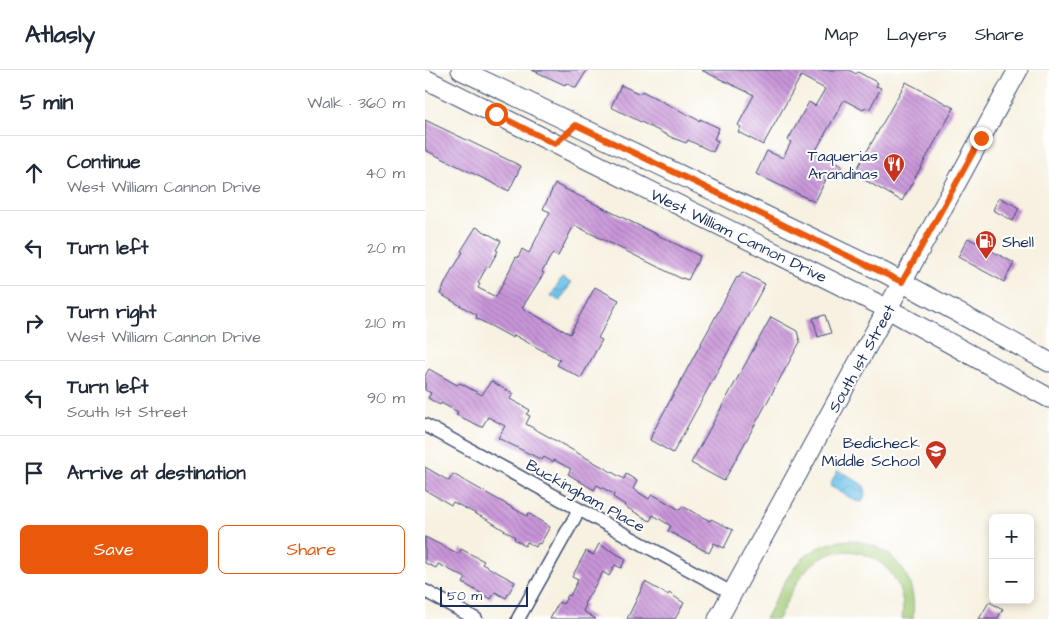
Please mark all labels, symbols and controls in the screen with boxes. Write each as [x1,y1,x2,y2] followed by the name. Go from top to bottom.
[25,18,95,52] text: Atlasly
[824,22,858,47] text: Map
[886,22,947,47] text: Layers
[975,22,1024,47] text: Share
[20,88,73,117] text: 5 min
[307,92,405,114] text: Walk · 360 m
[485,103,508,126] route start
[970,127,993,150] route end
[807,145,878,185] place label: Taquerias Arandinas
[67,149,141,176] text: Continue
[882,152,906,183] restaurant icon: Taquerias Arandinas
[20,159,48,187] icon: ahead
[365,162,405,184] text: 40 m
[67,176,261,198] text: West William Cannon Drive
[647,183,831,288] street label: West William Cannon Drive
[974,229,998,260] fuel station icon: Shell
[1002,231,1034,253] place label: Shell
[20,234,48,262] icon: left
[67,235,148,262] text: Turn left
[367,237,405,259] text: 20 m
[67,299,156,326] text: Turn right
[823,300,901,417] street label: South 1st Street
[20,309,48,337] icon: right
[365,312,405,334] text: 210 m
[67,326,261,348] text: West William Cannon Drive
[67,374,148,401] text: Turn left
[20,384,48,412] icon: left
[367,387,405,409] text: 90 m
[67,401,188,423] text: South 1st Street
[822,432,920,472] place label: Bedicheck Middle School
[924,439,948,470] school or university icon: Bedicheck Middle School
[522,454,649,539] street label: Buckingham Place
[20,459,48,487] icon: arrive
[67,460,246,487] text: Arrive at destination
[989,514,1034,604] map controls
[989,514,1034,559] button: +
[20,525,208,574] button: Save
[218,525,405,574] button: Share
[989,559,1034,604] button: −
[440,584,527,607] scale bar
[447,586,482,606] text: 50 m

